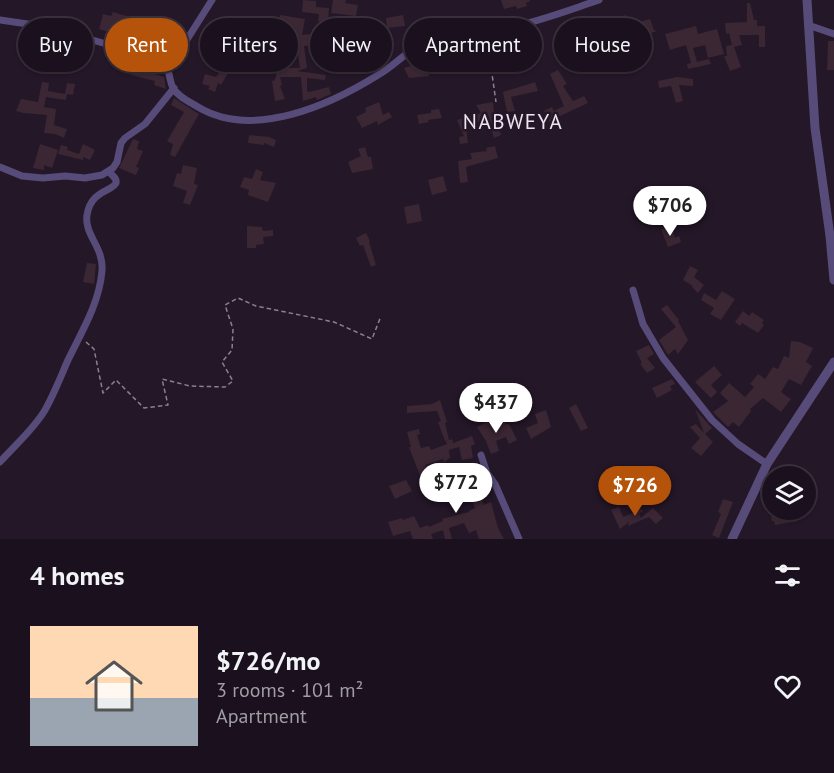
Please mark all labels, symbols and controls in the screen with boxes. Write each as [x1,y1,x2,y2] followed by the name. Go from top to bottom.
[18,18,93,72] chip: Buy
[105,18,188,72] chip: Rent
[200,18,298,72] chip: Filters
[310,18,392,72] chip: New
[404,18,542,72] chip: Apartment
[554,18,652,72] chip: House
[463,108,563,135] district label: NABWEYA
[634,186,706,237] pin: $706
[647,192,693,218] text: $706
[460,383,532,434] pin: $437
[473,389,519,415] text: $437
[420,463,492,514] pin: $772
[599,466,671,517] pin: $726
[762,466,816,520] map controls
[762,466,816,520] button: layers
[433,469,479,495] text: $772
[612,472,658,498] text: $726
[30,559,125,592] text: 4 homes
[771,559,804,592] icon: filters
[216,644,320,677] text: $726/mo
[78,650,150,722] icon: home
[771,670,804,703] icon: heart
[216,677,363,703] text: 3 rooms · 101 m²
[216,703,307,729] text: Apartment

